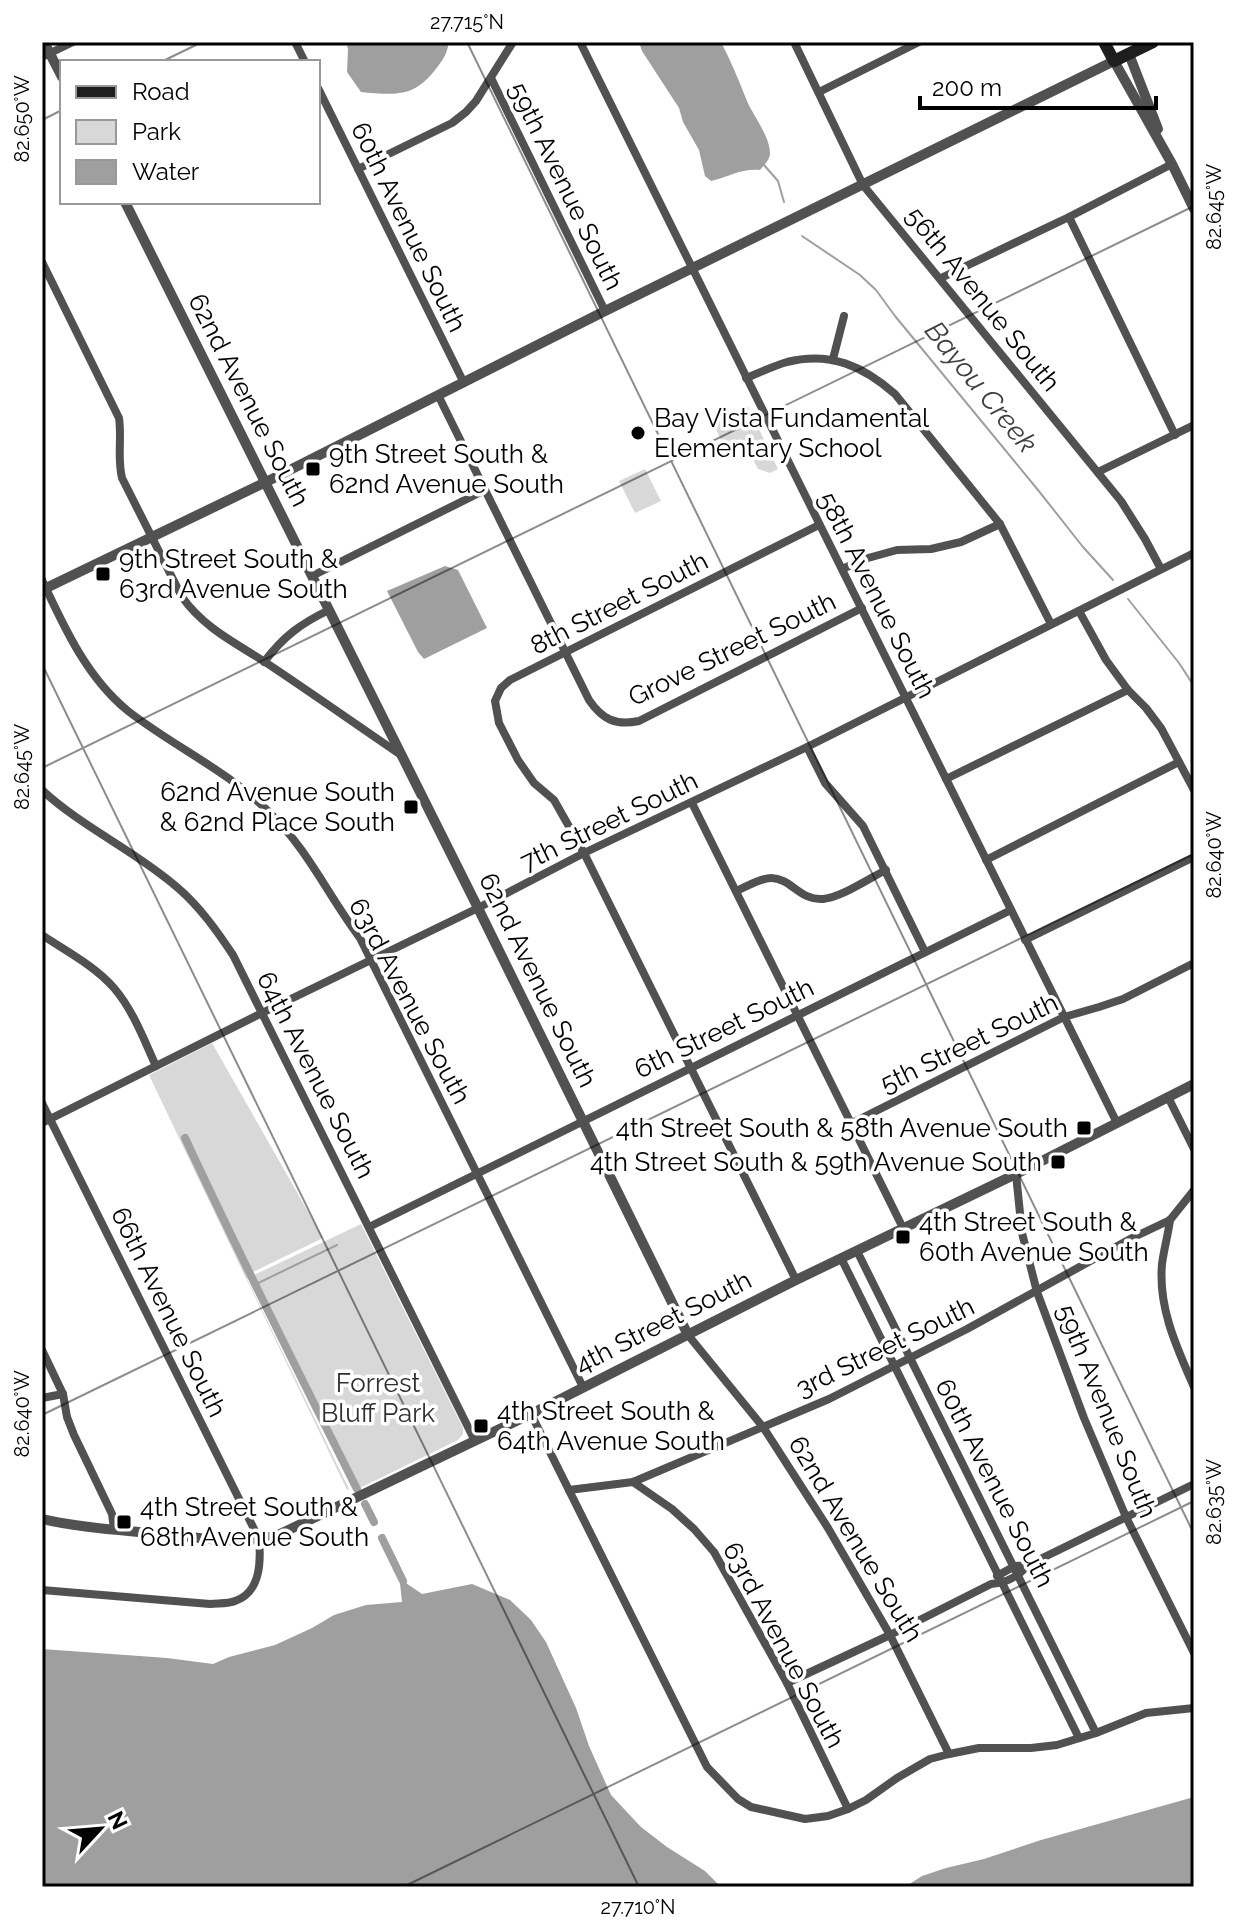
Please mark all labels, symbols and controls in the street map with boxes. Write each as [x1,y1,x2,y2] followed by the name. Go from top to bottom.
[430,10,504,34] text: 27.715°N
[60,60,320,204] legend
[920,60,1156,110] scale bar
[932,73,1002,102] text: 200 m
[10,75,34,163] text: 82.650°W
[132,77,190,106] text: Road
[503,77,629,295] street label: 59th Avenue South
[132,117,181,146] text: Park
[345,117,473,337] street label: 60th Avenue South
[132,157,200,186] text: Water
[1202,164,1226,250] text: 82.645°W
[900,201,1066,397] street label: 56th Avenue South
[182,289,316,511] street label: 62nd Avenue South
[918,315,1044,459] water label: Bayou Creek
[654,403,930,463] place label: Bay Vista Fundamental Elementary School
[629,424,647,442] marker: Bay Vista Fundamental Elementary School
[329,439,564,499] place label: 9th Street South & 62nd Avenue South
[304,460,322,478] marker: 9th Street South & 62nd Avenue South
[812,487,942,703] street label: 58th Avenue South
[119,544,348,604] place label: 9th Street South & 63rd Avenue South
[525,545,713,661] street label: 8th Street South
[94,565,112,583] marker: 9th Street South & 63rd Avenue South
[623,586,841,712] street label: Grove Street South
[10,724,34,810] text: 82.645°W
[515,765,703,877] street label: 7th Street South
[160,777,395,837] place label: 62nd Avenue South & 62nd Place South
[402,798,420,816] marker: 62nd Avenue South & 62nd Place South
[1202,811,1226,899] text: 82.640°W
[473,868,603,1092] street label: 62nd Avenue South
[343,893,477,1109] street label: 63rd Avenue South
[251,967,381,1183] street label: 64th Avenue South
[630,972,818,1084] street label: 6th Street South
[875,987,1063,1099] street label: 5th Street South
[616,1113,1068,1143] place label: 4th Street South & 58th Avenue South
[1075,1119,1093,1137] marker: 4th Street South & 58th Avenue South
[590,1147,1042,1177] place label: 4th Street South & 59th Avenue South
[1049,1153,1067,1171] marker: 4th Street South & 59th Avenue South
[105,1202,233,1422] street label: 66th Avenue South
[919,1207,1149,1267] place label: 4th Street South & 60th Avenue South
[894,1228,912,1246] marker: 4th Street South & 60th Avenue South
[570,1265,756,1379] street label: 4th Street South
[791,1291,979,1403] street label: 3rd Street South
[1050,1300,1164,1522] street label: 59th Avenue South
[321,1368,435,1428] park label: Forrest Bluff Park
[10,1370,34,1458] text: 82.640°W
[929,1374,1061,1592] street label: 60th Avenue South
[497,1396,725,1456] place label: 4th Street South & 64th Avenue South
[472,1417,490,1435] marker: 4th Street South & 64th Avenue South
[783,1431,929,1647] street label: 62nd Avenue South
[1202,1459,1226,1545] text: 82.635°W
[140,1492,369,1552] place label: 4th Street South & 68th Avenue South
[115,1513,133,1531] marker: 4th Street South & 68th Avenue South
[717,1537,851,1753] street label: 63rd Avenue South
[60,1789,140,1869] north arrow
[103,1807,133,1833] text: N
[601,1895,675,1919] text: 27.710°N

